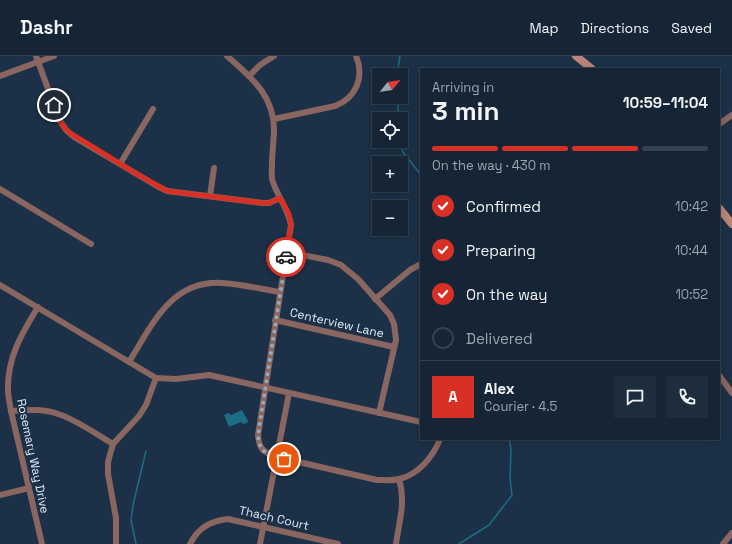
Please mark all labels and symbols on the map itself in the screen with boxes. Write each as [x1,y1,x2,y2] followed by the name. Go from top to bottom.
[372,68,408,104] north arrow
[37,88,71,122] pin
[266,237,306,277] courier
[288,304,386,342] street label: Centerview Lane
[13,397,53,515] street label: Rosemary Way Drive
[267,442,301,476] pin
[237,502,311,534] street label: Thach Court

